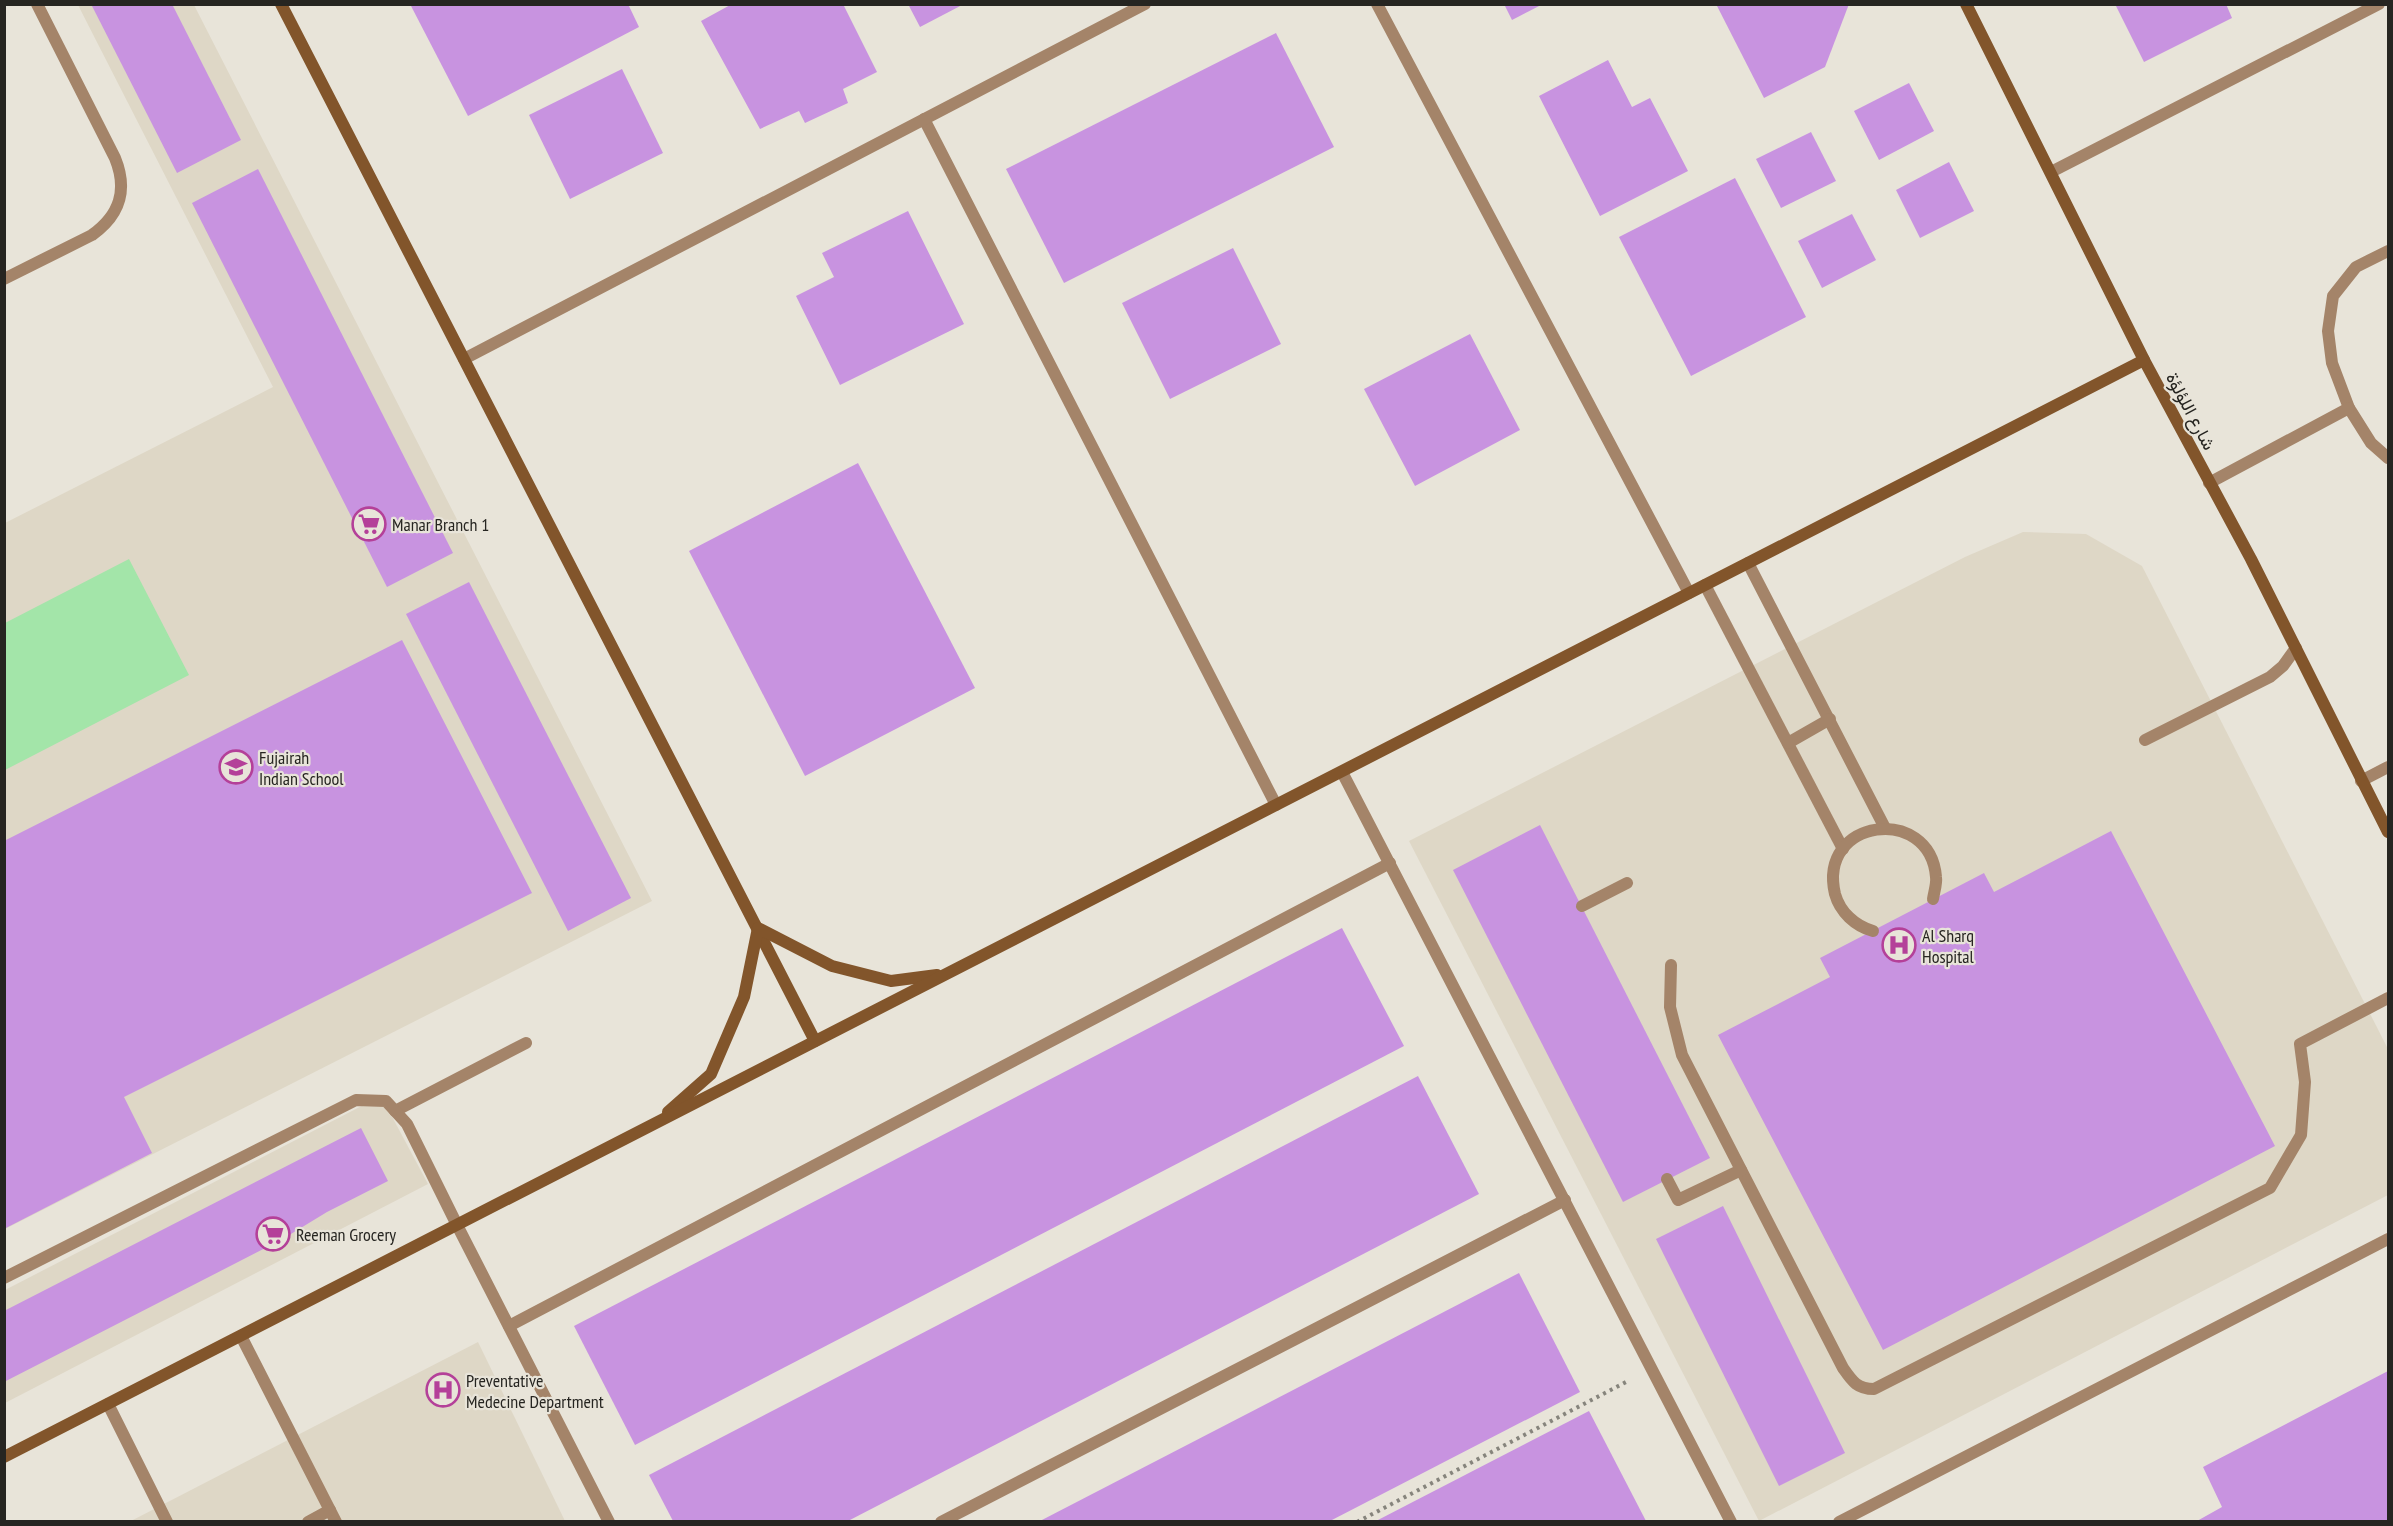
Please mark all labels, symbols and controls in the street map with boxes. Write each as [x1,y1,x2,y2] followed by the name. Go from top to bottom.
[2160,368,2221,454] street label: شارع اللؤلؤة
[351,506,387,542] supermarket icon: Manar Branch 1
[392,513,489,536] place label: Manar Branch 1
[259,746,344,790] place label: Fujairah Indian School
[218,749,254,785] school or university icon: Fujairah Indian School
[1922,924,1974,968] place label: Al Sharq Hospital
[1881,927,1917,963] hospital icon: Al Sharq Hospital
[255,1216,291,1252] supermarket icon: Reeman Grocery
[296,1223,396,1246] place label: Reeman Grocery
[466,1369,604,1413] place label: Preventative Medecine Department
[425,1372,461,1408] hospital icon: Preventative Medecine Department

